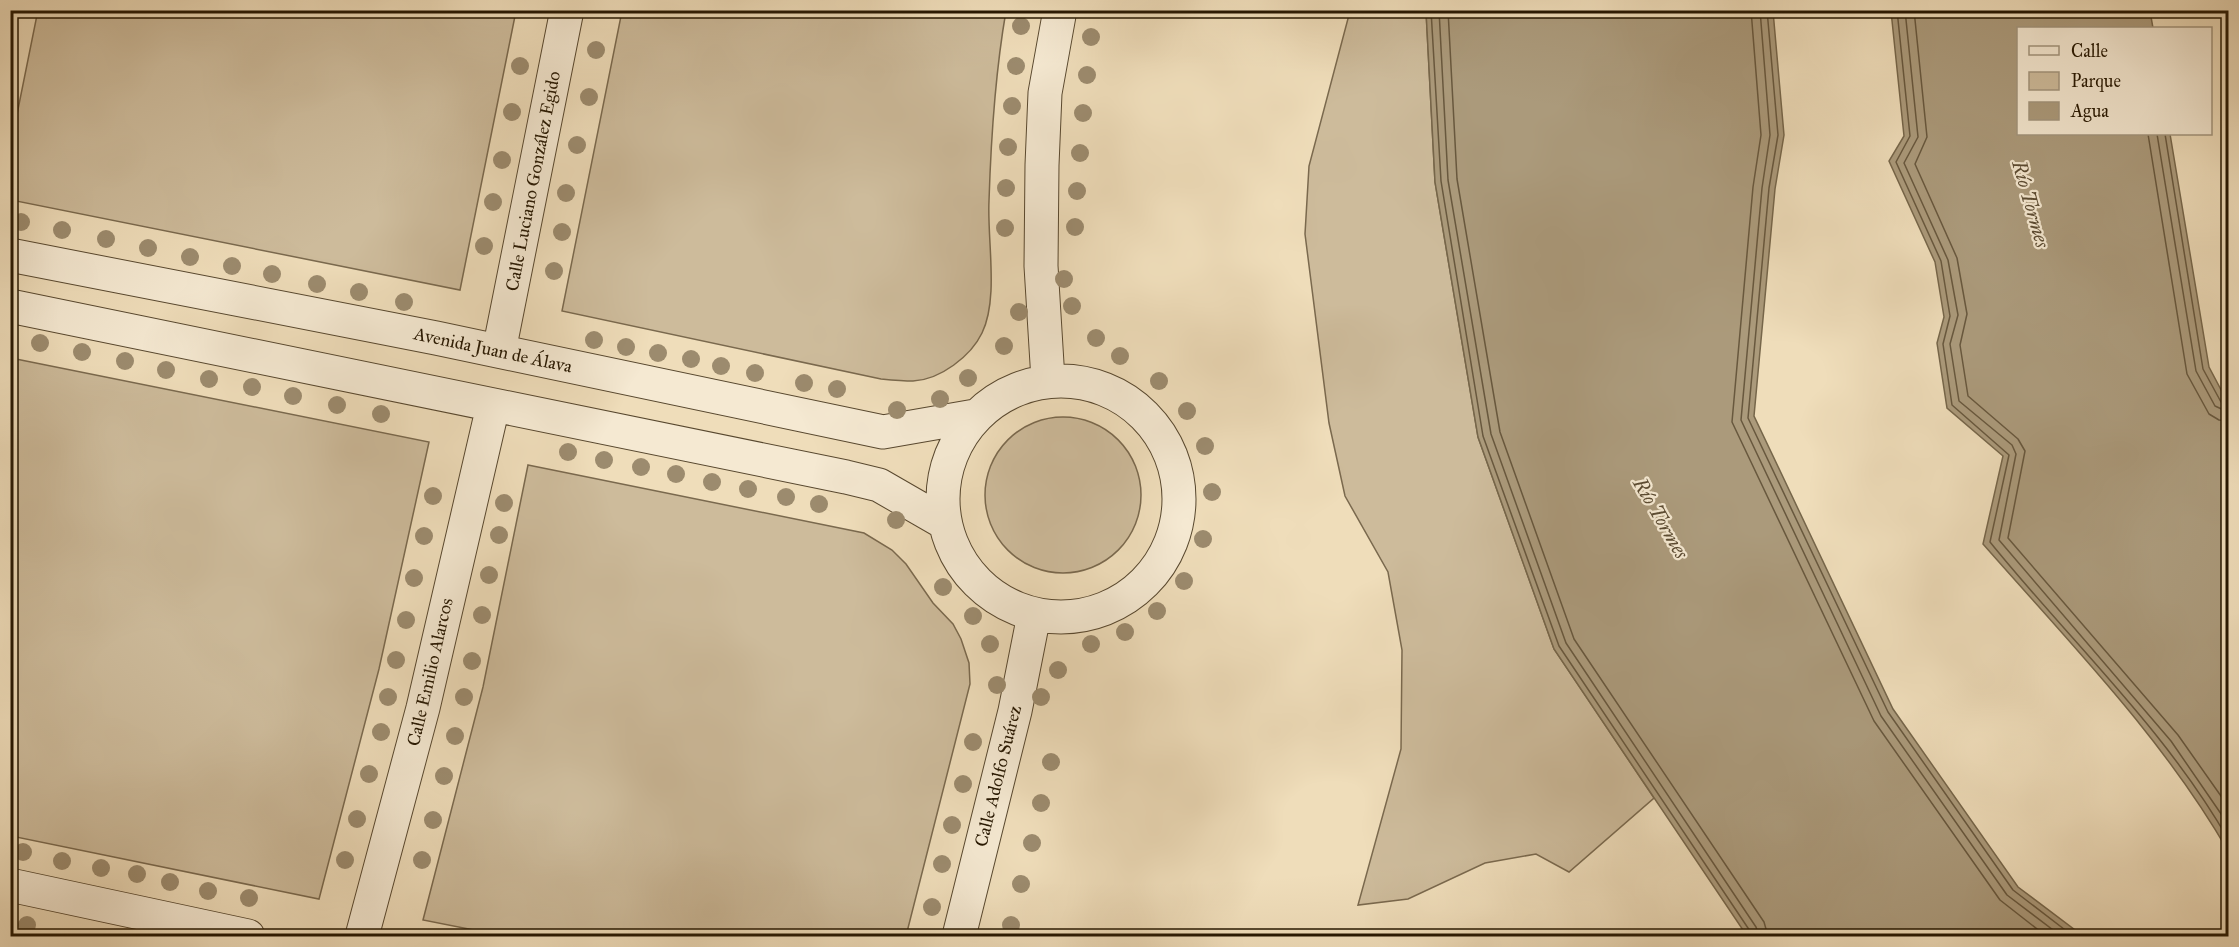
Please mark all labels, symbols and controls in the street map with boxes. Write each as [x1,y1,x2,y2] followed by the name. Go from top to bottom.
[2017,27,2212,135] legend
[2071,40,2108,62] text: Calle
[501,69,566,293] street label: Calle Luciano González Egido
[2071,70,2121,93] text: Parque
[2070,100,2109,123] text: Agua
[2007,157,2055,252] water label: Río Tormes
[411,320,575,379] street label: Avenida Juan de Álava
[1628,472,1694,564] water label: Río Tormes
[402,596,458,748] street label: Calle Emilio Alarcos
[970,703,1026,849] street label: Calle Adolfo Suárez

